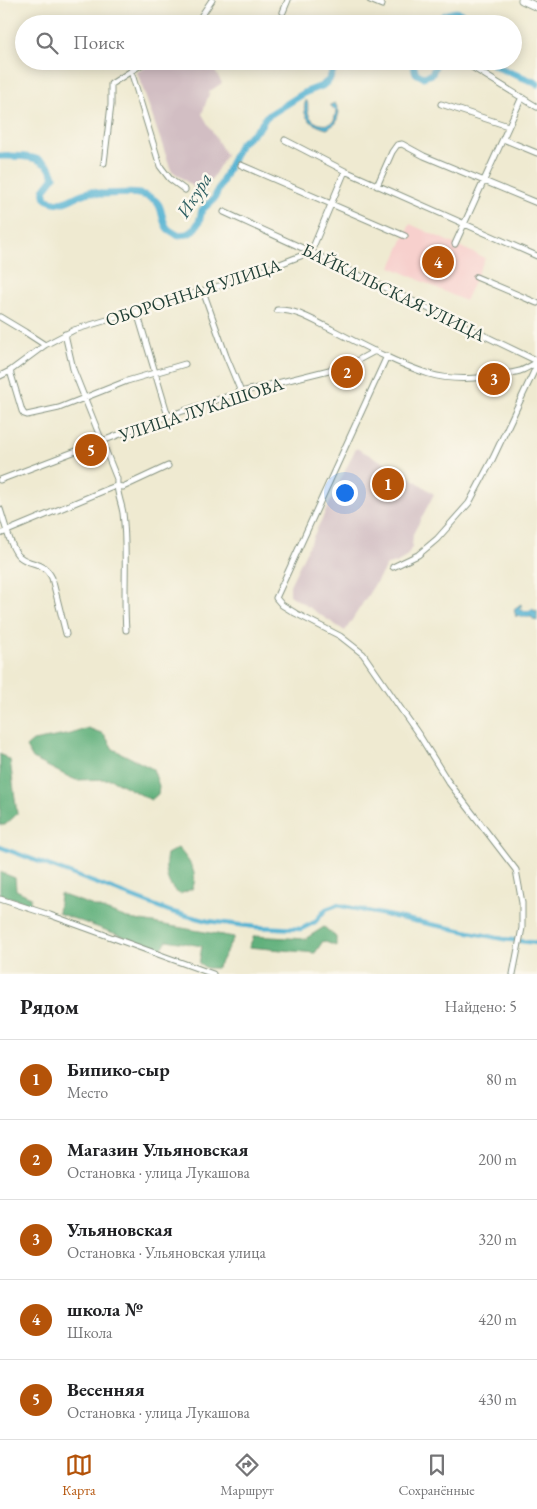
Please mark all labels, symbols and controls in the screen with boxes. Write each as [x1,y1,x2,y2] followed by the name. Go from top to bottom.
[15,15,522,70] search box
[33,29,61,57] icon: search
[73,30,125,55] text: Поиск
[170,168,218,223] water label: Икура
[299,238,490,347] street label: БАЙКАЛЬСКАЯ УЛИЦА
[422,243,454,281] pin: 4
[102,253,284,331] street label: ОБОРОННАЯ УЛИЦА
[331,353,363,391] pin: 2
[478,360,510,398] pin: 3
[115,371,287,447] street label: УЛИЦА ЛУКАШОВА
[75,431,107,469] pin: 5
[372,465,404,503] pin: 1
[332,480,358,506] your location
[20,993,79,1020] text: Рядом
[445,996,517,1017] text: Найдено: 5
[67,1057,170,1082] text: Бипико-сыр
[32,1069,40,1090] text: 1
[486,1069,517,1090] text: 80 m
[67,1082,108,1103] text: Место
[67,1137,249,1162] text: Магазин Ульяновская
[32,1149,40,1170] text: 2
[478,1149,517,1170] text: 200 m
[67,1162,250,1183] text: Остановка · улица Лукашова
[67,1217,173,1242] text: Ульяновская
[32,1229,40,1250] text: 3
[478,1229,517,1250] text: 320 m
[67,1242,266,1263] text: Остановка · Ульяновская улица
[67,1297,142,1322] text: школа №
[32,1309,40,1330] text: 4
[478,1309,517,1330] text: 420 m
[67,1322,112,1343] text: Школа
[67,1377,145,1402] text: Весенняя
[32,1389,40,1410] text: 5
[478,1389,517,1410] text: 430 m
[67,1402,250,1423] text: Остановка · улица Лукашова
[62,1451,96,1499] tab: Карта
[220,1451,274,1499] tab: Маршрут
[398,1451,475,1499] tab: Сохранённые

